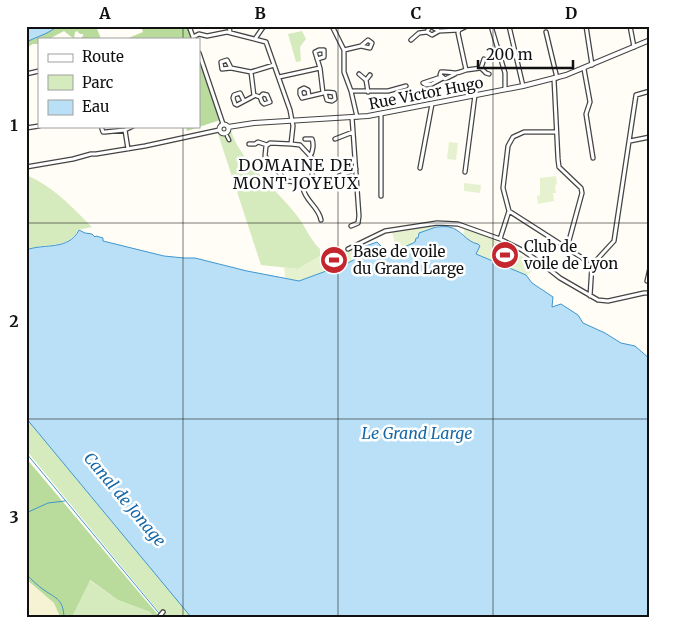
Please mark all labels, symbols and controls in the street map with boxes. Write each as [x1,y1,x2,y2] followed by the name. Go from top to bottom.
[98,3,111,23] text: A
[254,3,266,23] text: B
[411,3,421,23] text: C
[565,3,577,23] text: D
[38,38,200,128] legend
[478,38,574,70] scale bar
[486,45,533,64] text: 200 m
[82,47,124,66] text: Route
[82,73,114,92] text: Parc
[367,73,485,113] street label: Rue Victor Hugo
[82,97,109,116] text: Eau
[10,115,18,135] text: 1
[233,155,359,193] district label: DOMAINE DE MONT JOYEUX
[523,237,618,273] place label: Club de voile de Lyon
[490,240,520,270] sports icon: Club de voile de Lyon
[353,242,464,278] place label: Base de voile du Grand Large
[319,245,349,275] sports icon: Base de voile du Grand Large
[9,311,19,331] text: 2
[362,423,472,443] water label: Le Grand Large
[80,448,170,550] water label: Canal de Jonage
[9,507,19,527] text: 3

